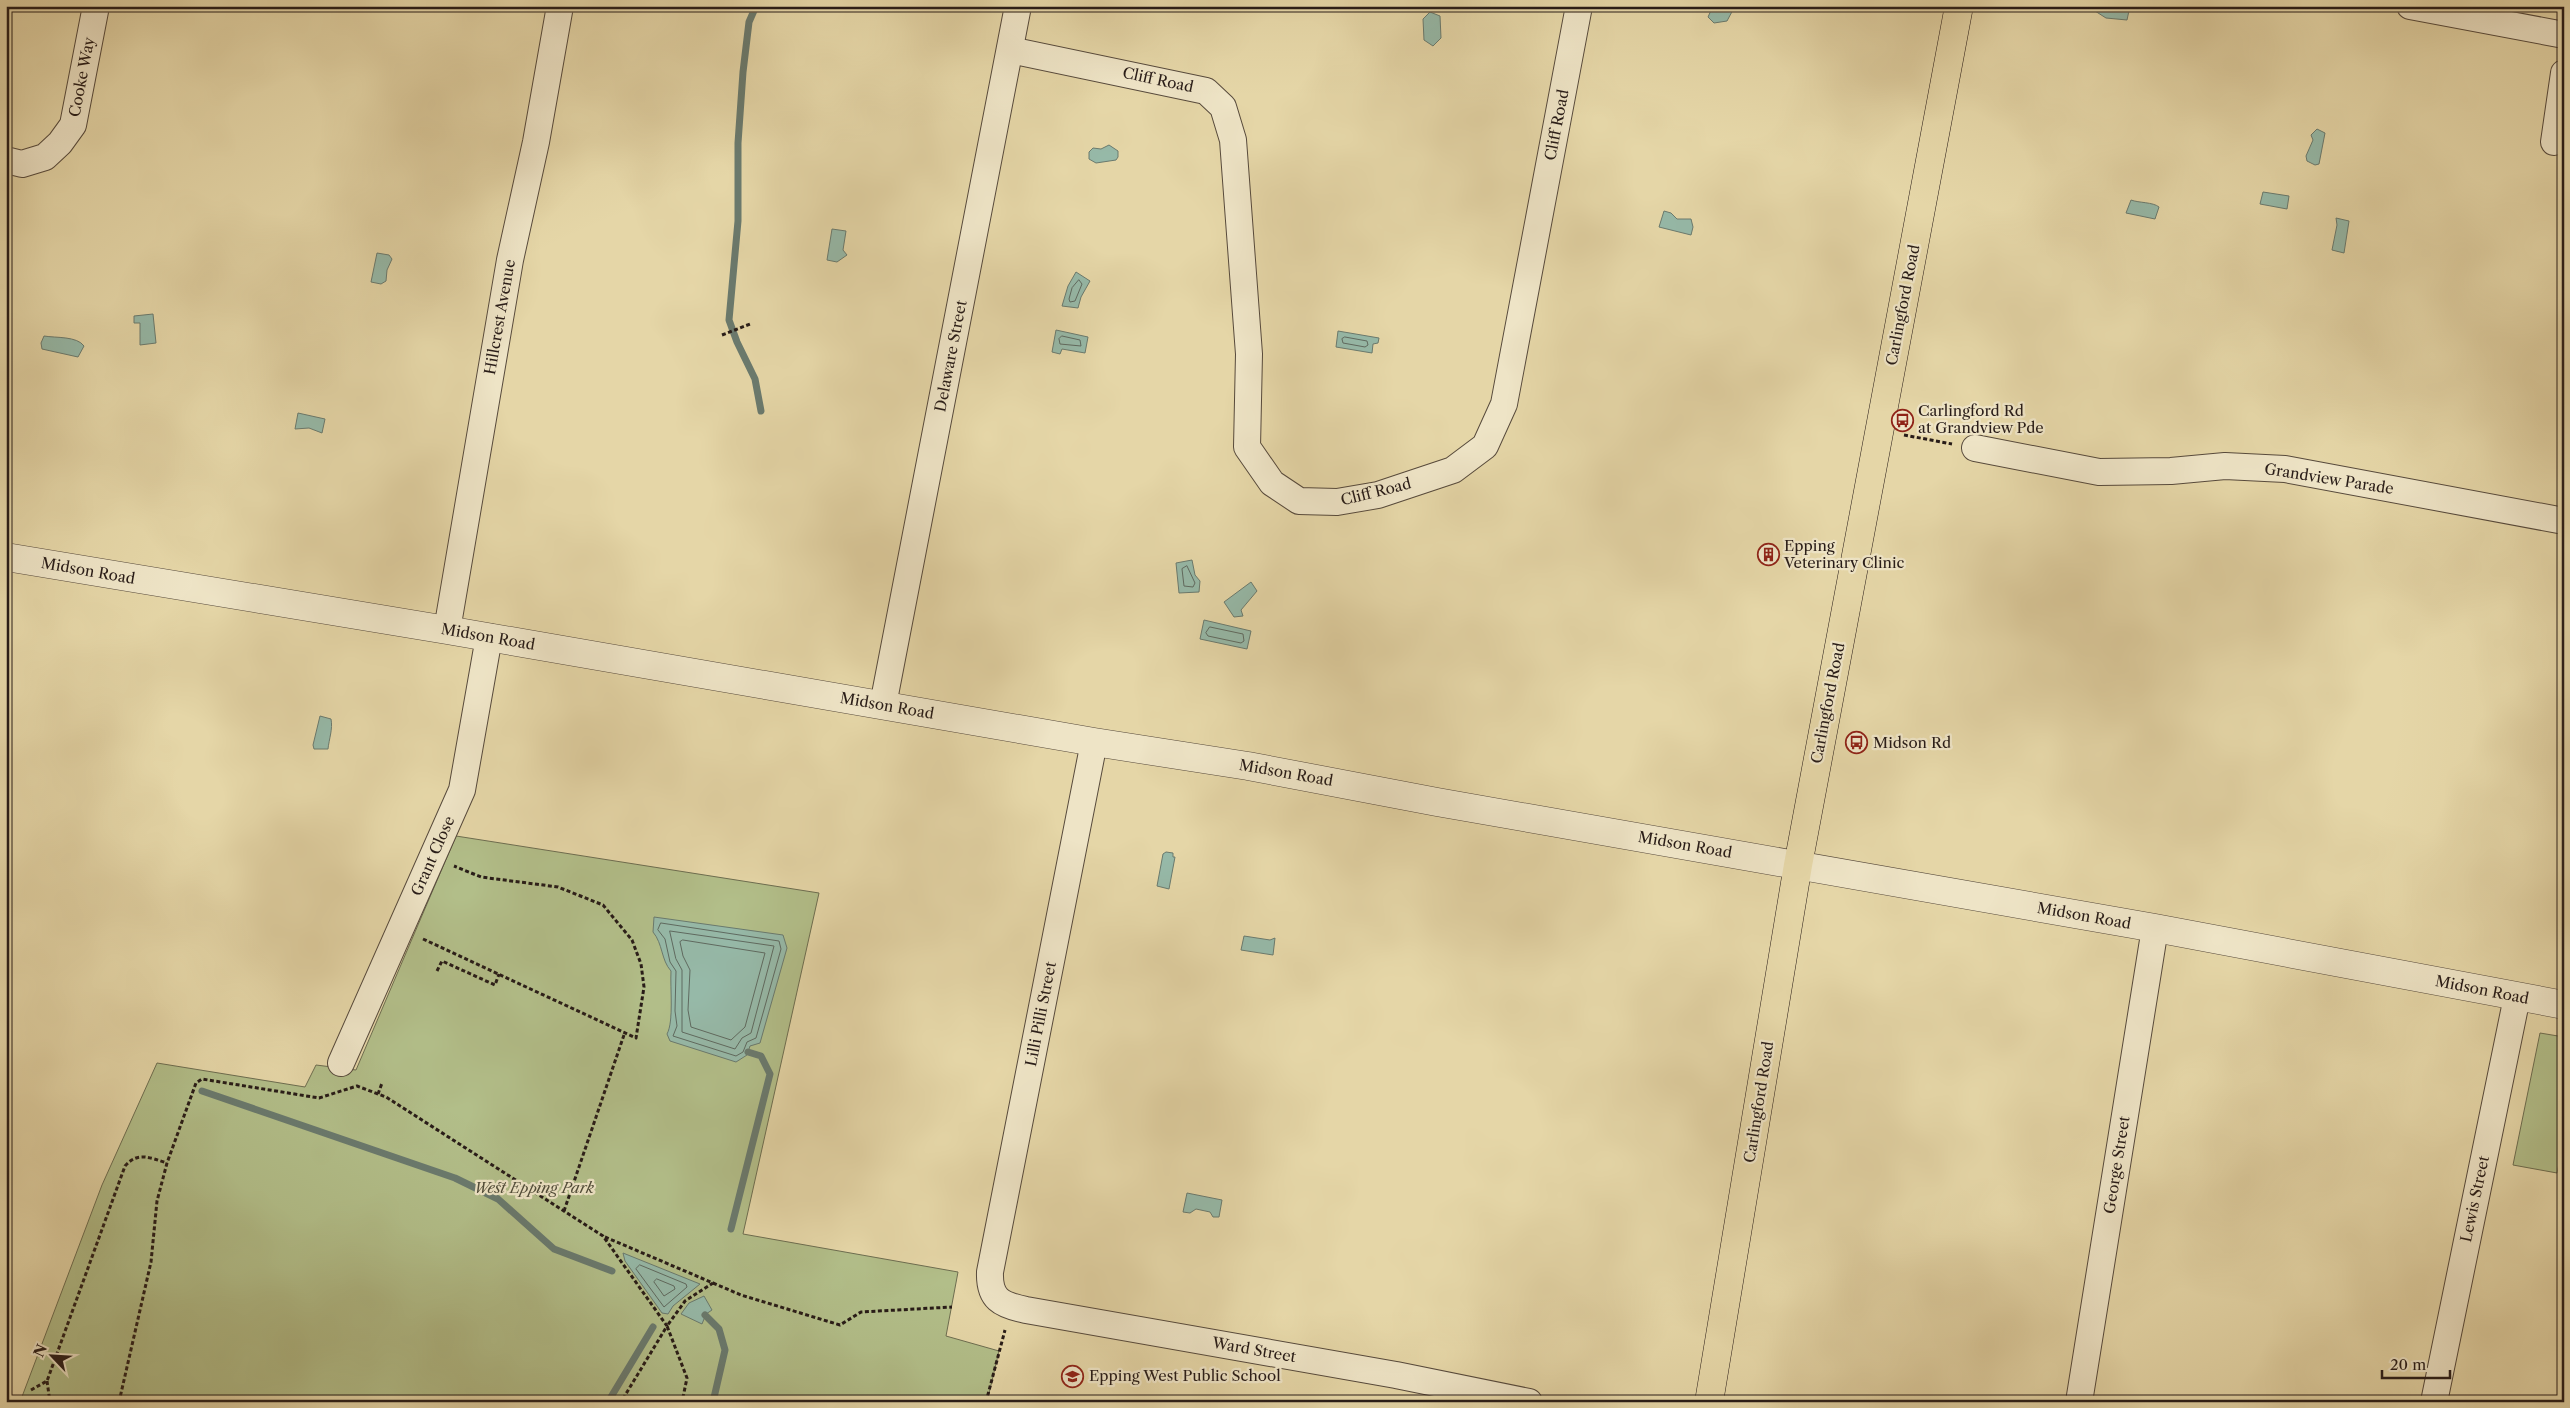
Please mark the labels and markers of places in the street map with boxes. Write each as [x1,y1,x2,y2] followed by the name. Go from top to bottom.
[1918,401,2044,437] place label: Carlingford Rd at Grandview Pde
[1890,408,1914,432] bus stop icon: Carlingford Rd at Grandview Pde
[1783,536,1905,572] place label: Epping Veterinary Clinic
[1756,543,1780,567] building icon: Epping Veterinary Clinic
[1845,731,1869,755] bus stop icon: Midson Rd
[1873,733,1951,752] place label: Midson Rd
[1061,1364,1085,1388] school or university icon: Epping West Public School
[1089,1366,1281,1385] place label: Epping West Public School

